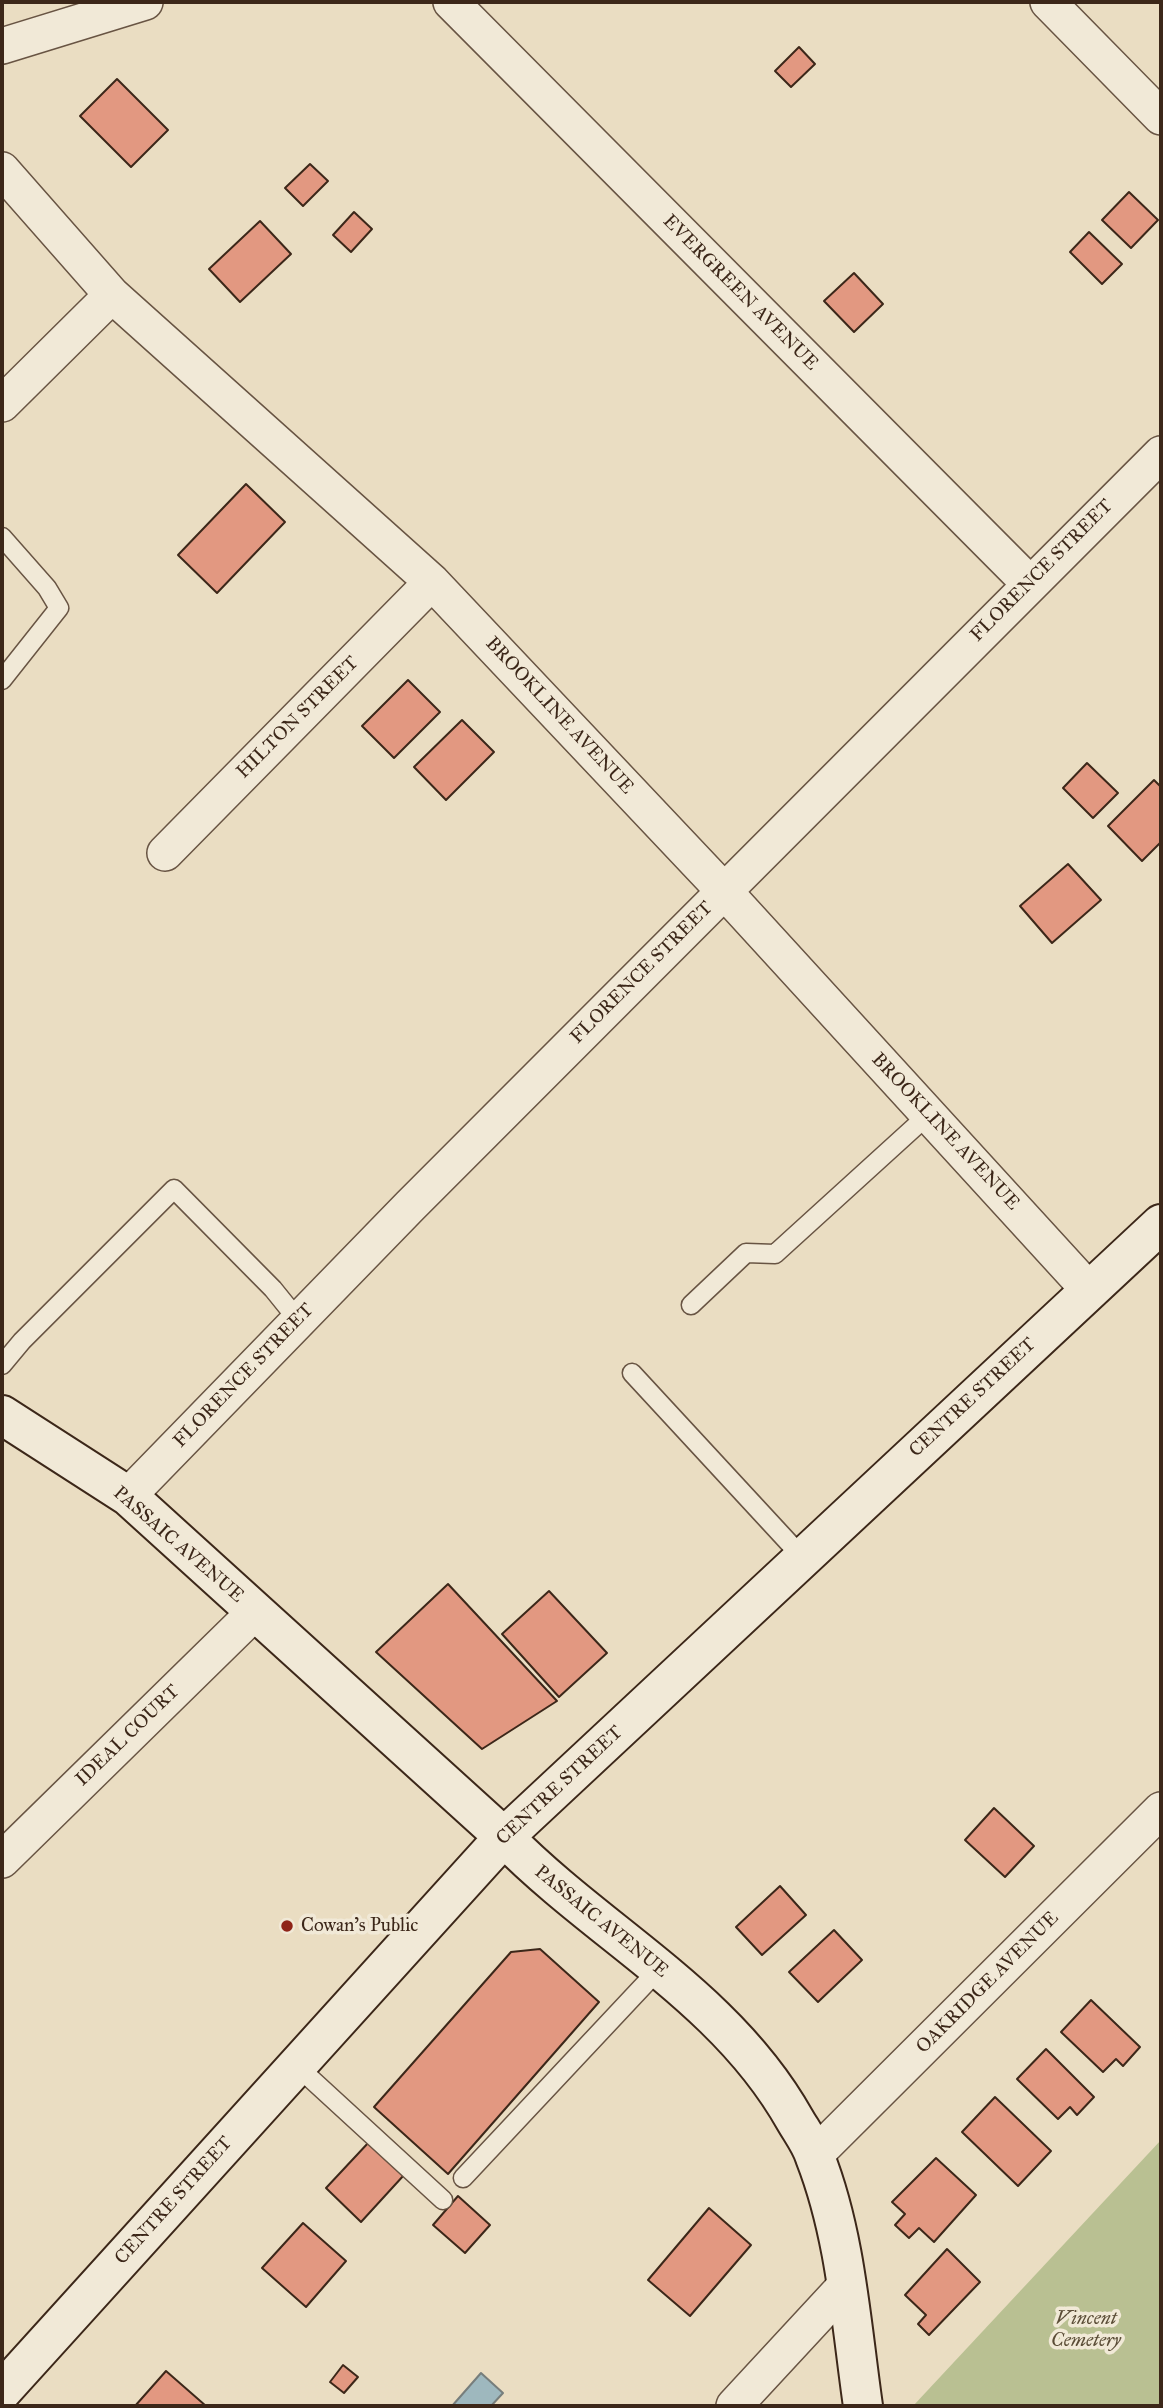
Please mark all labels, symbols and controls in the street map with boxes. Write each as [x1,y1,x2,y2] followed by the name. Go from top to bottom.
[657,210,823,376] street label: EVERGREEN AVENUE
[966,495,1118,647] street label: FLORENCE STREET
[480,633,638,799] street label: BROOKLINE AVENUE
[232,652,364,784] street label: HILTON STREET
[566,897,718,1049] street label: FLORENCE STREET
[866,1049,1024,1215] street label: BROOKLINE AVENUE
[169,1299,319,1453] street label: FLORENCE STREET
[905,1334,1041,1462] street label: CENTRE STREET
[108,1482,248,1608] street label: PASSAIC AVENUE
[71,1681,185,1791] street label: IDEAL COURT
[492,1722,628,1850] street label: CENTRE STREET
[529,1861,673,1983] street label: PASSAIC AVENUE
[912,1907,1064,2059] street label: OAKRIDGE AVENUE
[301,1915,418,1937] place label: Cowan's Public
[279,1918,295,1934] marker: Cowan's Public
[111,2132,237,2270] street label: CENTRE STREET
[1051,2308,1121,2352] park label: Vincent Cemetery

